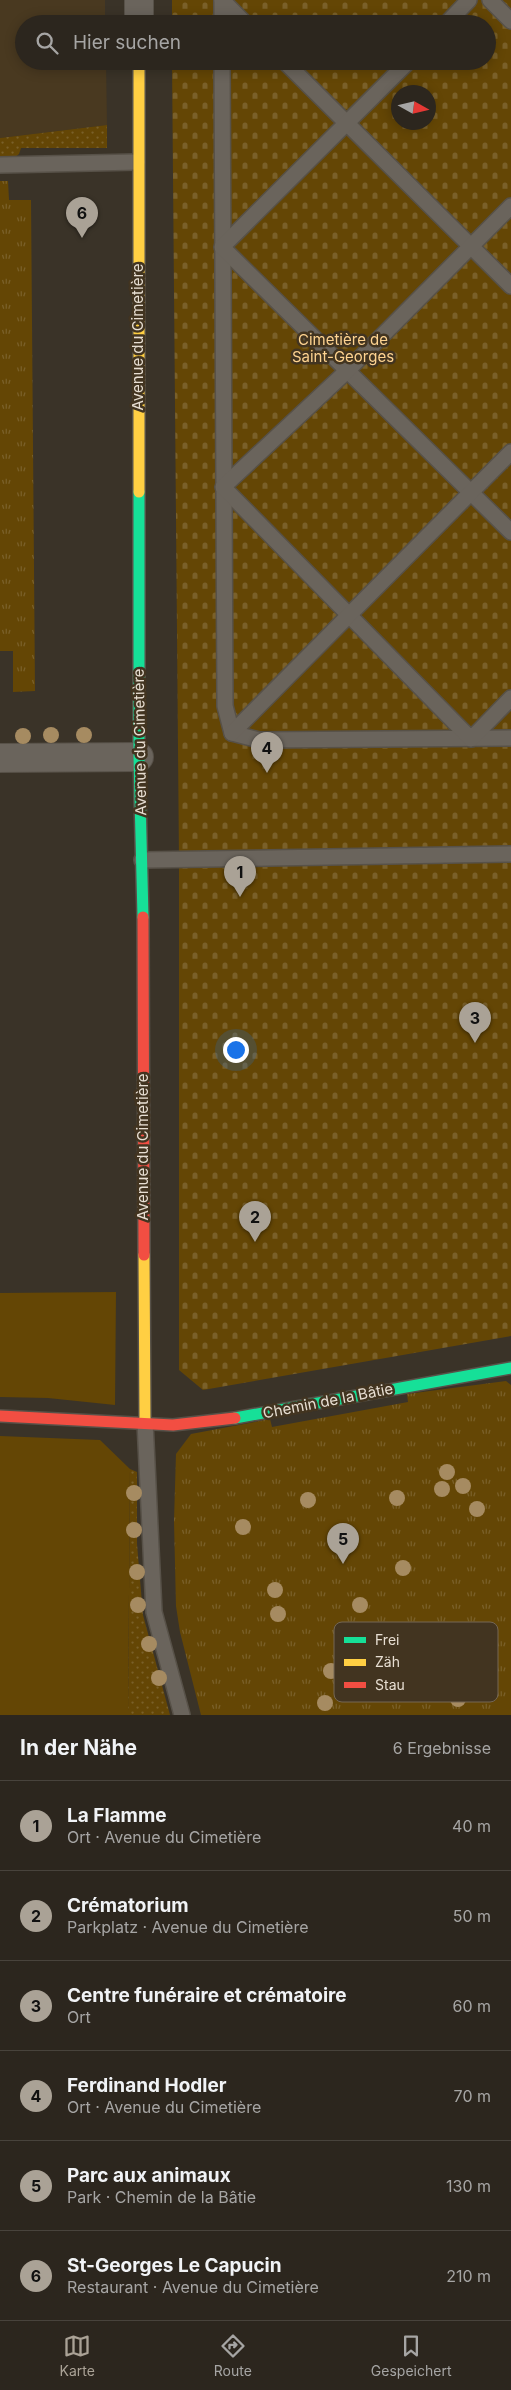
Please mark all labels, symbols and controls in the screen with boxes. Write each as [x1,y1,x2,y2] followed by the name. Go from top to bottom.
[15,15,496,70] search box
[33,29,61,57] icon: search
[73,31,181,54] text: Hier suchen
[391,85,436,130] north arrow
[66,197,98,238] pin: 6
[128,263,147,411] street label: Avenue du Cimetière
[292,330,394,366] park label: Cimetière de Saint-Georges
[129,668,150,816] street label: Avenue du Cimetière
[251,732,283,773] pin: 4
[224,856,256,897] pin: 1
[459,1002,491,1043] pin: 3
[223,1037,249,1063] your location
[133,1073,152,1221] street label: Avenue du Cimetière
[239,1201,271,1242] pin: 2
[261,1379,395,1422] street label: Chemin de la Bâtie
[327,1523,359,1564] pin: 5
[334,1622,498,1702] legend
[375,1631,399,1648] text: Frei
[375,1653,400,1670] text: Zäh
[375,1676,405,1693] text: Stau
[20,1735,137,1760] text: In der Nähe
[393,1738,491,1758] text: 6 Ergebnisse
[67,1804,167,1827] text: La Flamme
[33,1816,39,1836] text: 1
[452,1816,491,1836] text: 40 m
[67,1827,261,1847] text: Ort · Avenue du Cimetière
[67,1894,189,1917] text: Crématorium
[31,1906,41,1926] text: 2
[453,1906,491,1926] text: 50 m
[67,1917,308,1937] text: Parkplatz · Avenue du Cimetière
[67,1984,347,2007] text: Centre funéraire et crématoire
[31,1996,41,2016] text: 3
[452,1996,491,2016] text: 60 m
[67,2007,91,2027] text: Ort
[67,2074,227,2097] text: Ferdinand Hodler
[31,2086,41,2106] text: 4
[454,2086,491,2106] text: 70 m
[67,2097,261,2117] text: Ort · Avenue du Cimetière
[67,2164,231,2187] text: Parc aux animaux
[31,2176,41,2196] text: 5
[446,2176,491,2196] text: 130 m
[67,2187,256,2207] text: Park · Chemin de la Bâtie
[67,2254,282,2277] text: St-Georges Le Capucin
[31,2266,41,2286] text: 6
[446,2266,491,2286] text: 210 m
[67,2277,319,2297] text: Restaurant · Avenue du Cimetière
[59,2332,95,2379] tab: Karte
[214,2332,252,2379] tab: Route
[371,2332,451,2379] tab: Gespeichert

